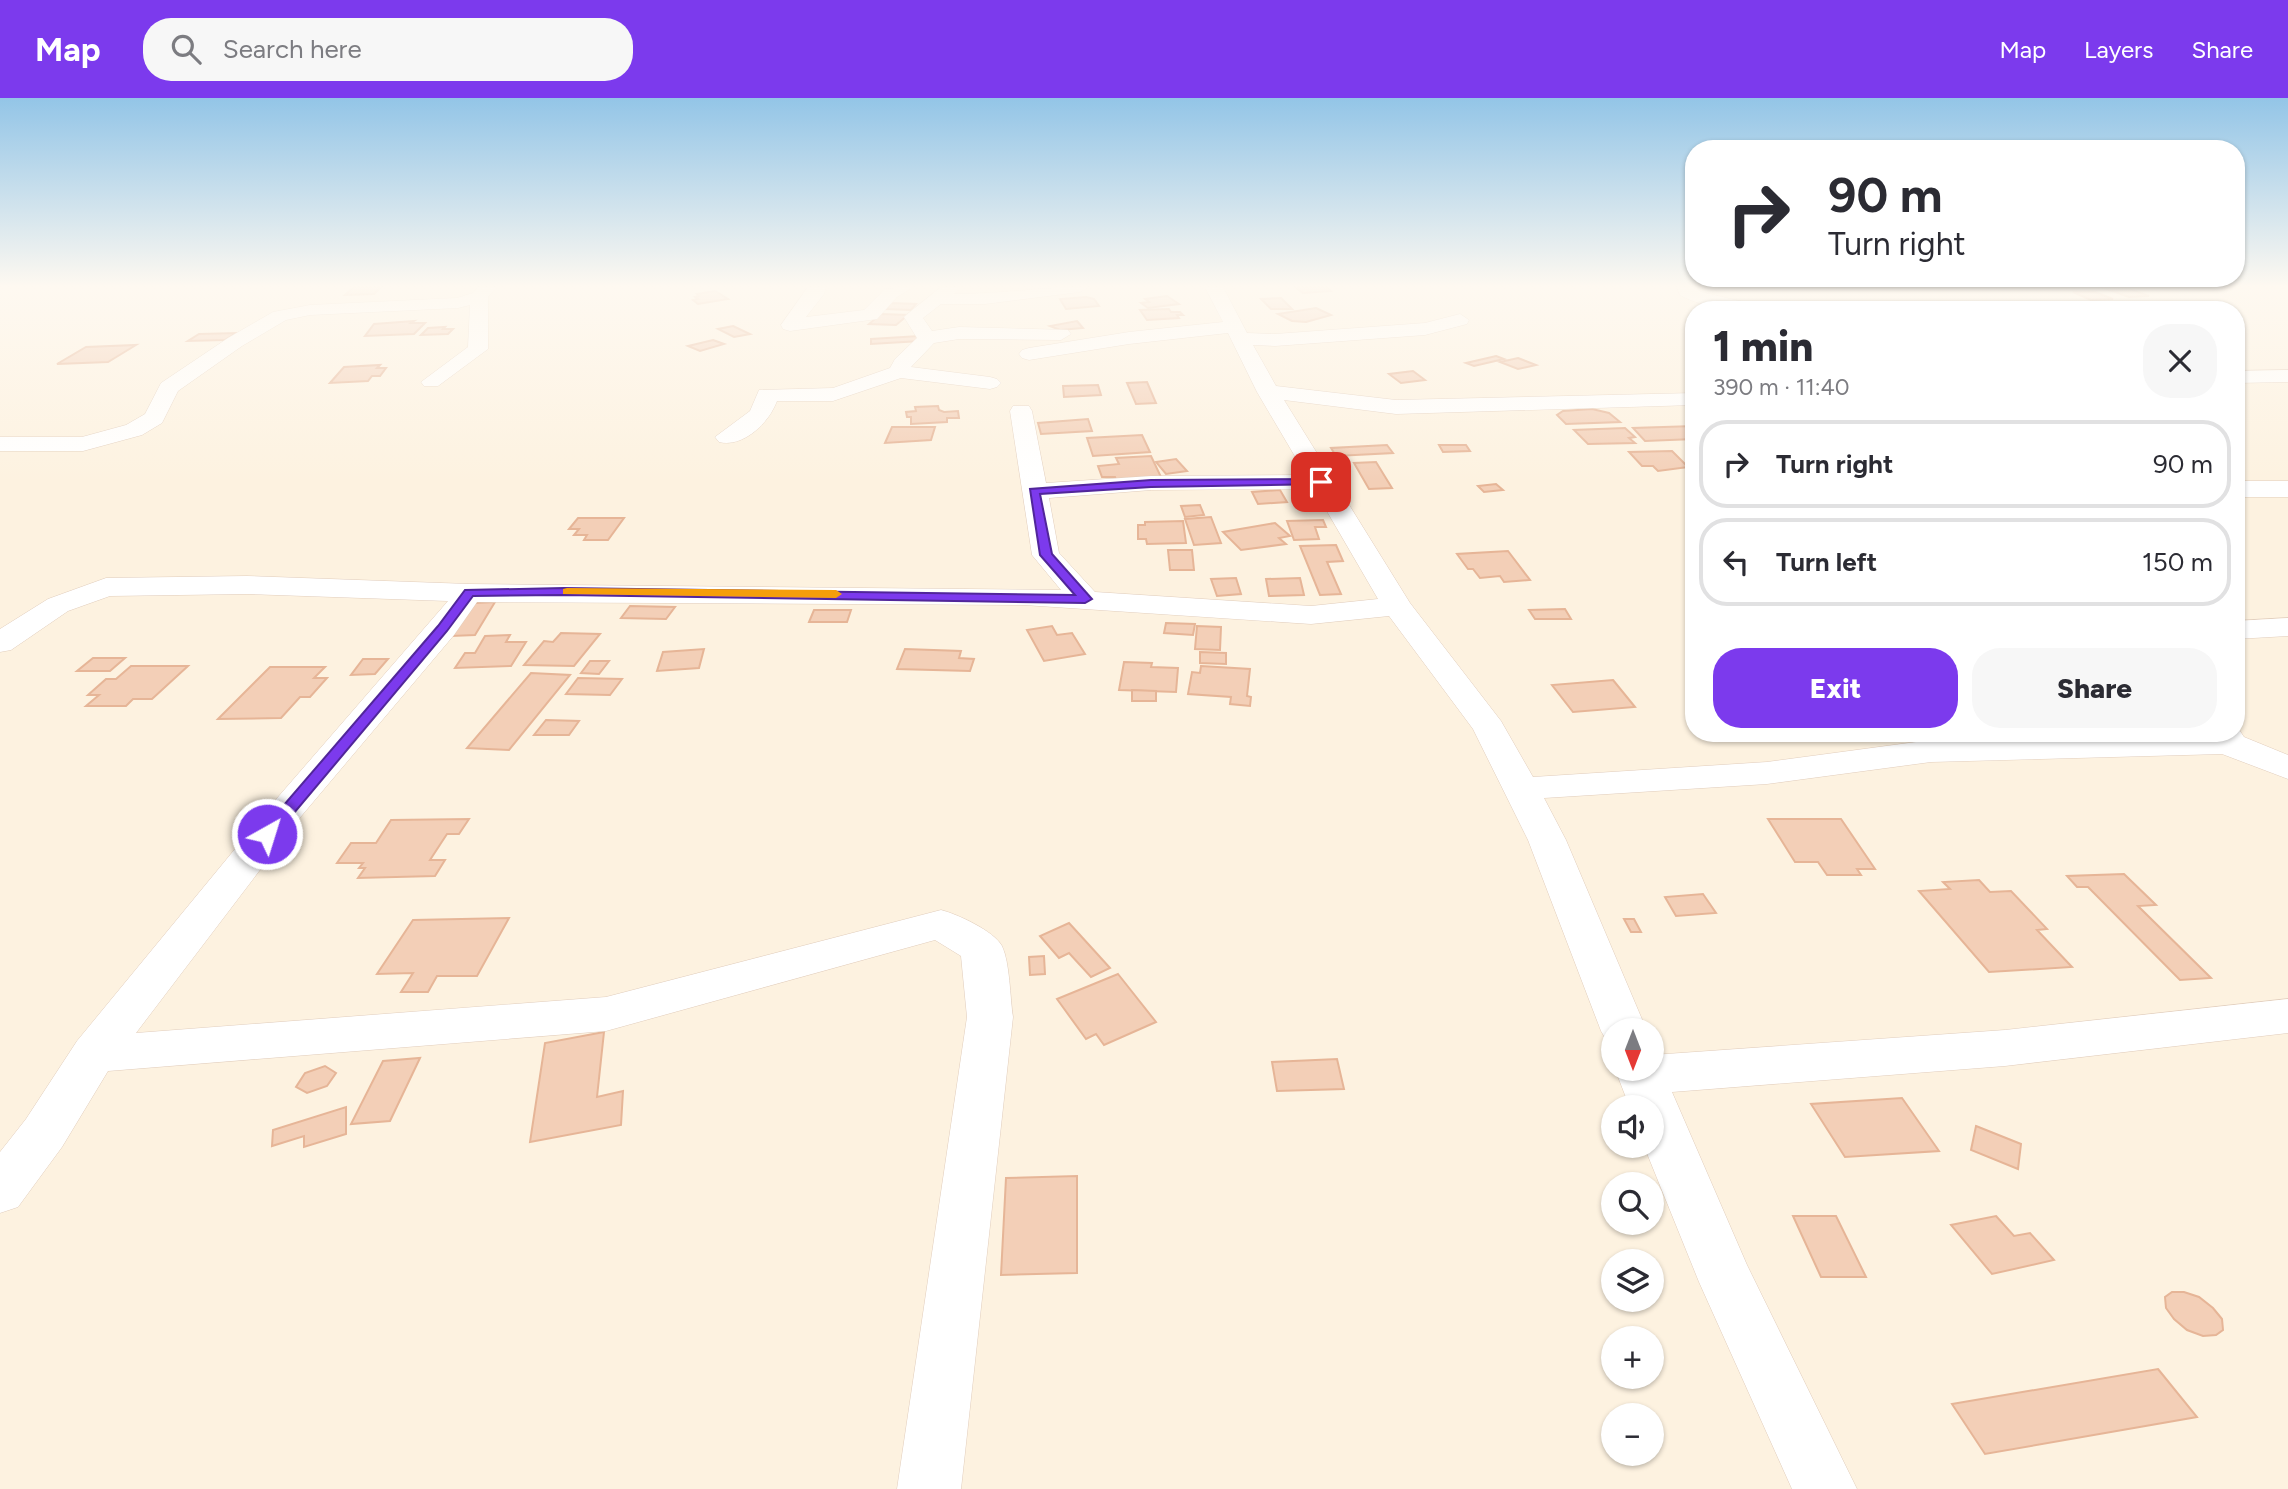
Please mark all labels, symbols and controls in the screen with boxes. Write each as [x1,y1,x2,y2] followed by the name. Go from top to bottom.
[143,18,633,81] search box
[35,30,101,69] text: Map
[167,30,205,68] icon: search
[223,33,362,65] text: Search here
[1999,35,2046,64] text: Map
[2084,35,2153,64] text: Layers
[2191,35,2253,64] text: Share
[1828,165,1943,224] text: 90 m
[1713,168,1804,259] icon: right
[1828,225,1966,263] text: Turn right
[1713,321,1813,372] text: 1 min
[2143,324,2217,398] button: close
[1713,373,1850,401] text: 390 m · 11:40
[1717,445,1755,483] icon: right
[1776,448,1893,480] text: Turn right
[2153,448,2213,480] text: 90 m
[1291,452,1351,512] pin
[1302,463,1340,501] icon: arrive
[1717,543,1755,581] icon: left
[1776,546,1877,578] text: Turn left
[2142,546,2213,578] text: 150 m
[1713,648,1958,728] button: Exit
[1972,648,2217,728] button: Share
[230,797,304,871] position arrow
[1601,1018,1664,1082] north arrow
[1601,1018,1664,1466] map controls
[1601,1095,1664,1158] button: sound
[1601,1172,1664,1235] button: search
[1601,1249,1664,1312] button: layers
[1601,1326,1664,1389] button: +
[1601,1403,1664,1466] button: −

